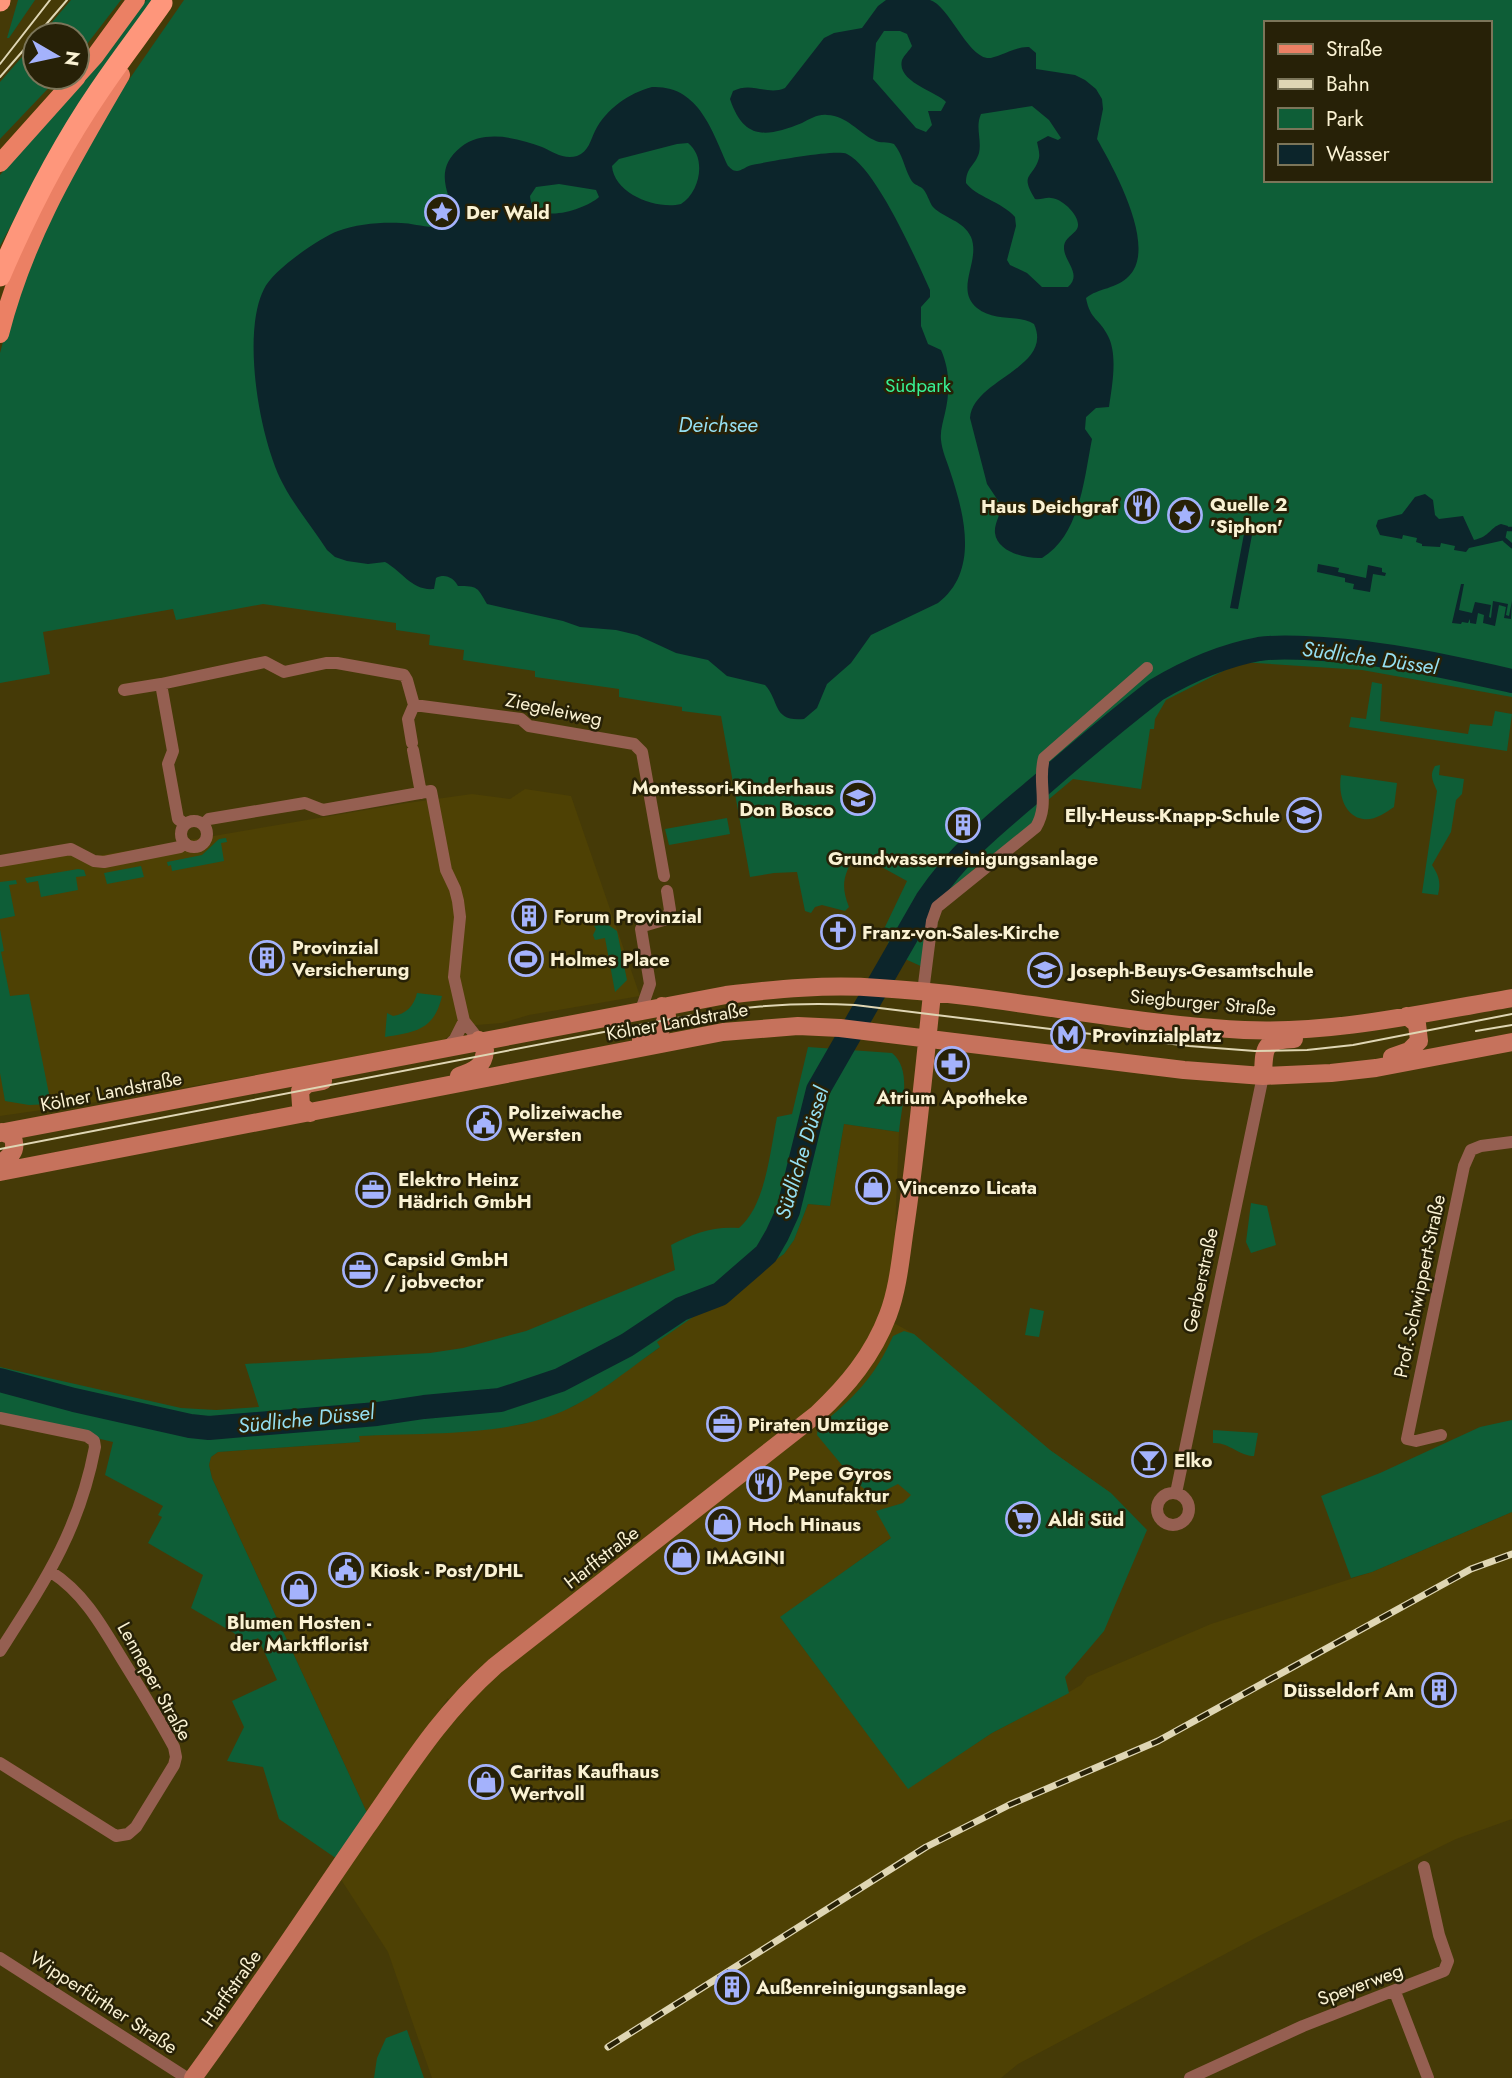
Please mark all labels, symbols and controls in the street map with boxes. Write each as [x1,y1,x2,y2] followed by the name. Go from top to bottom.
[21,21,91,91] north arrow
[1264,21,1491,182] legend
[1326,34,1383,64] text: Straße
[58,49,87,68] text: N
[1326,69,1370,99] text: Bahn
[1326,104,1364,134] text: Park
[1326,139,1391,169] text: Wasser
[423,193,461,231] place icon: Der Wald
[466,199,550,226] place label: Der Wald
[885,372,952,399] park label: Südpark
[678,410,758,440] water label: Deichsee
[1123,487,1161,525] restaurant icon: Haus Deichgraf
[1210,491,1288,540] place label: Quelle 2 'Siphon'
[981,493,1119,520] place label: Haus Deichgraf
[1166,496,1204,534] place icon: Quelle 2 'Siphon'
[1300,634,1441,683] water label: Südliche Düssel
[503,686,605,733] street label: Ziegeleiweg
[632,774,834,823] place label: Montessori-Kinderhaus Don Bosco
[839,779,877,817] school or university icon: Montessori-Kinderhaus Don Bosco
[1285,796,1323,834] school or university icon: Elly-Heuss-Knapp-Schule
[1065,802,1280,829] place label: Elly-Heuss-Knapp-Schule
[944,806,982,844] building icon: Grundwasserreinigungsanlage
[828,845,1098,872] place label: Grundwasserreinigungsanlage
[510,897,548,935] building icon: Forum Provinzial
[554,903,702,930] place label: Forum Provinzial
[819,913,857,951] church icon: Franz-von-Sales-Kirche
[862,919,1060,946] place label: Franz-von-Sales-Kirche
[291,934,409,983] place label: Provinzial Versicherung
[248,939,286,977] building icon: Provinzial Versicherung
[507,940,545,978] sports icon: Holmes Place
[550,946,670,973] place label: Holmes Place
[1026,951,1064,989] school or university icon: Joseph-Beuys-Gesamtschule
[1066,957,1314,984] place label: Joseph-Beuys-Gesamtschule
[1129,983,1278,1022] street label: Siegburger Straße
[604,996,750,1047] street label: Kölner Landstraße
[1049,1016,1087,1054] metro station icon: Provinzialplatz
[1092,1022,1222,1049] place label: Provinzialplatz
[933,1045,971,1083] pharmacy icon: Atrium Apotheke
[38,1064,184,1118] street label: Kölner Landstraße
[768,1082,837,1223] water label: Südliche Düssel
[875,1084,1028,1111] place label: Atrium Apotheke
[508,1099,623,1148] place label: Polizeiwache Wersten
[465,1104,503,1142] public building icon: Polizeiwache Wersten
[398,1166,532,1215] place label: Elektro Heinz Hädrich GmbH
[854,1168,892,1206] shop icon: Vincenzo Licata
[354,1171,392,1209] office icon: Elektro Heinz Hädrich GmbH
[897,1174,1037,1201] place label: Vincenzo Licata
[1387,1192,1452,1380] street label: Prof.-Schwippert-Straße
[1176,1225,1225,1335] street label: Gerberstraße
[384,1246,508,1295] place label: Capsid GmbH / jobvector
[341,1251,379,1289] office icon: Capsid GmbH / jobvector
[236,1397,377,1441] water label: Südliche Düssel
[705,1405,743,1443] office icon: Piraten Umzüge
[748,1411,889,1438] place label: Piraten Umzüge
[1130,1441,1168,1479] bar icon: Elko
[1174,1447,1212,1474] place label: Elko
[788,1460,892,1509] place label: Pepe Gyros Manufaktur
[745,1465,783,1503] restaurant icon: Pepe Gyros Manufaktur
[1004,1500,1042,1538] supermarket icon: Aldi Süd
[704,1505,742,1543] shop icon: Hoch Hinaus
[1047,1506,1124,1533] place label: Aldi Süd
[748,1511,861,1538] place label: Hoch Hinaus
[558,1519,645,1595] street label: Harffstraße
[663,1538,701,1576] shop icon: IMAGINI
[706,1544,785,1571] place label: IMAGINI
[327,1551,365,1589] public building icon: Kiosk - Post/DHL
[370,1557,523,1584] place label: Kiosk - Post/DHL
[280,1570,318,1608] shop icon: Blumen Hosten - der Marktflorist
[227,1609,372,1658] place label: Blumen Hosten - der Marktflorist
[111,1617,198,1746] street label: Lenneper Straße
[1420,1671,1458,1709] building icon: Düsseldorf Am
[1283,1677,1414,1704] place label: Düsseldorf Am
[510,1758,659,1807] place label: Caritas Kaufhaus Wertvoll
[467,1763,505,1801] shop icon: Caritas Kaufhaus Wertvoll
[25,1944,183,2061] street label: Wipperfürther Straße
[195,1944,268,2032] street label: Harffstraße
[1314,1957,1407,2012] street label: Speyerweg
[713,1968,751,2006] building icon: Außenreinigungsanlage
[755,1974,966,2001] place label: Außenreinigungsanlage

